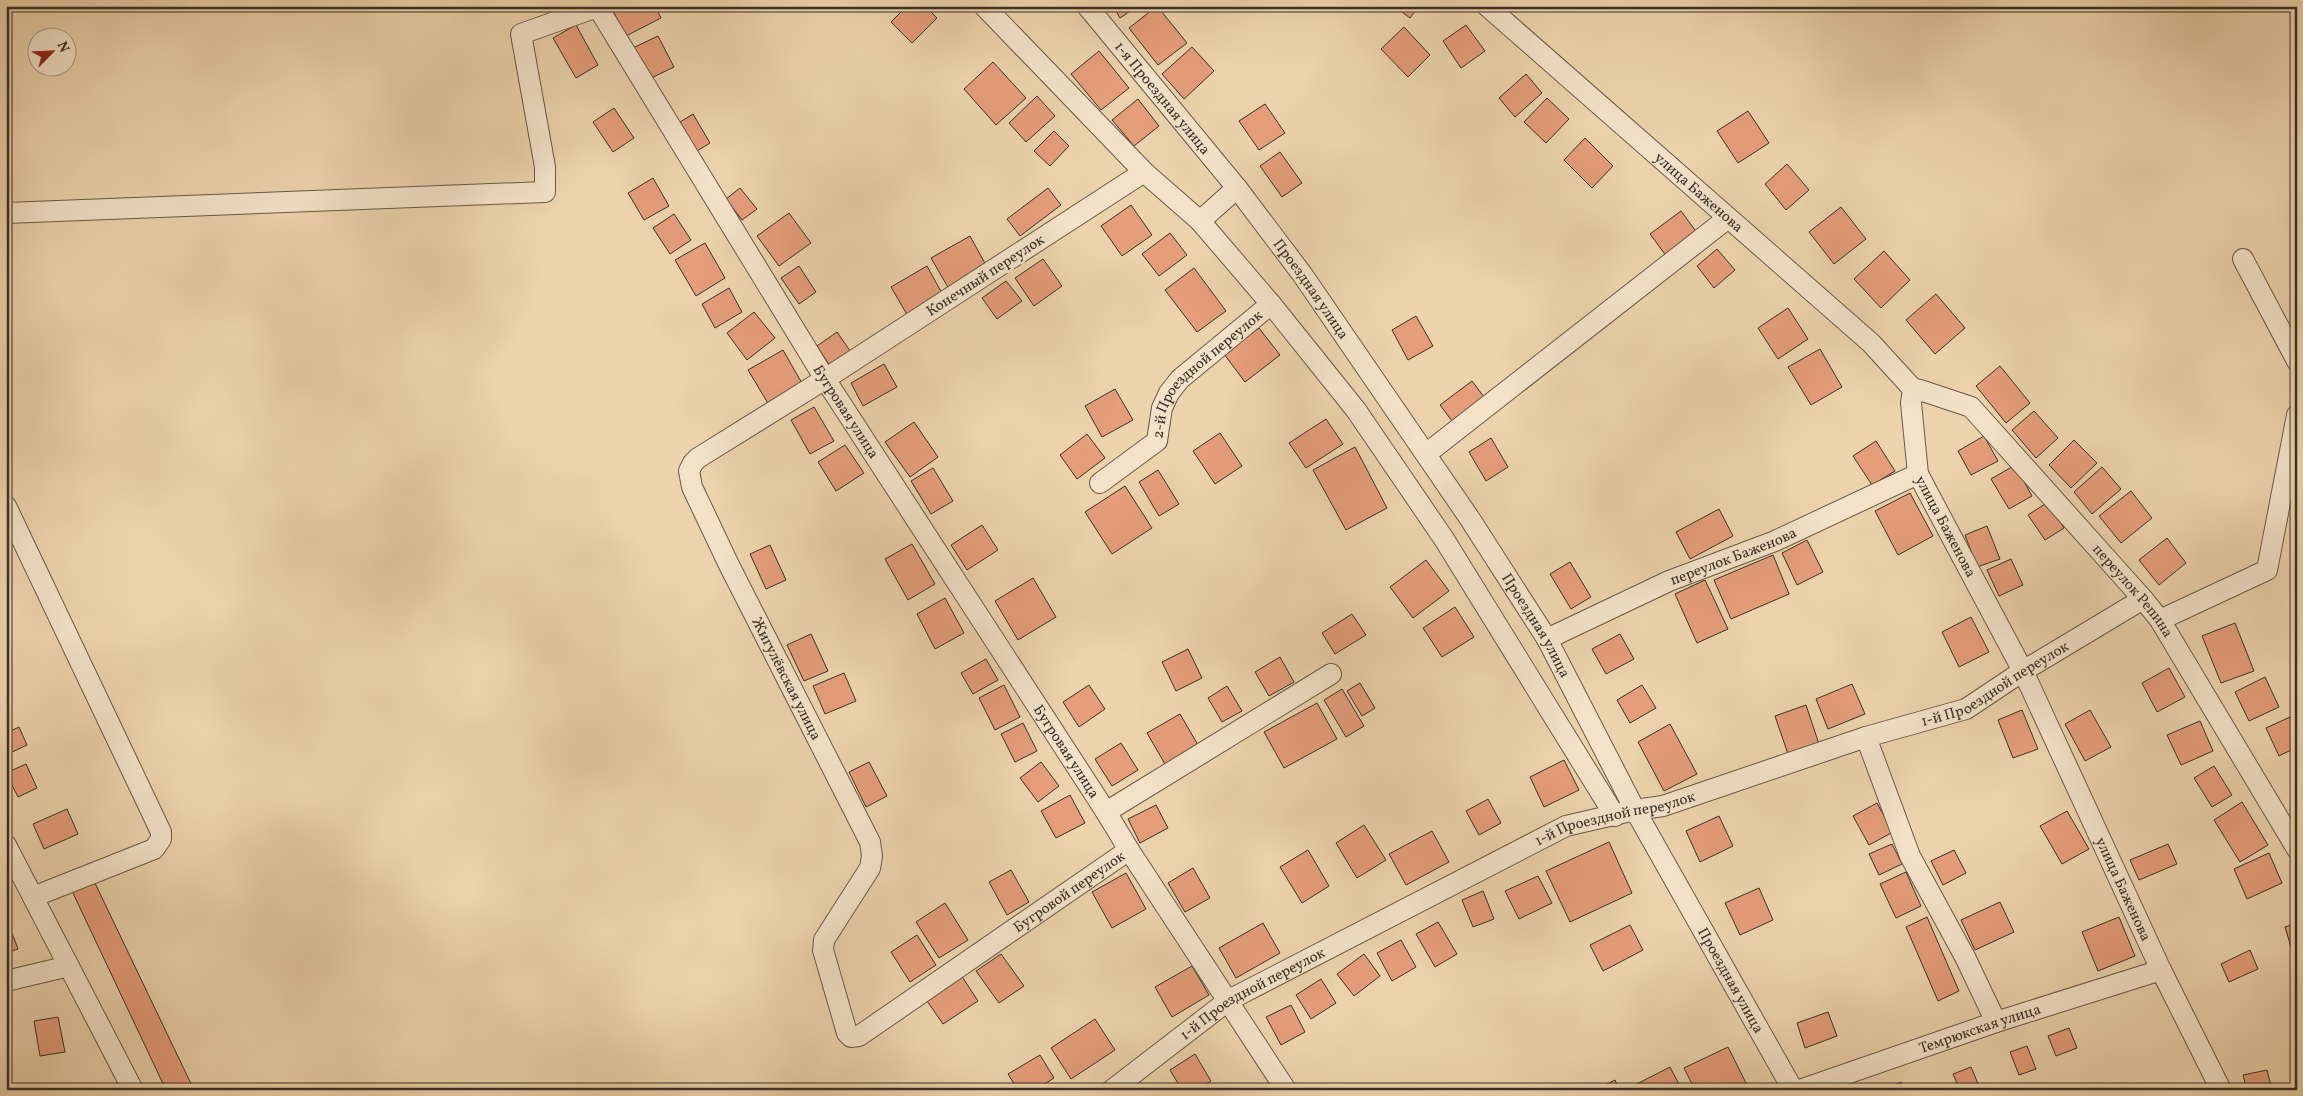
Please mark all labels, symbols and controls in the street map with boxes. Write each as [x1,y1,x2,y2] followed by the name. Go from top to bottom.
[28,28,78,78] north arrow
[1109,38,1215,160] street label: 1-я Проездная улица
[52,39,73,56] text: N
[1649,148,1747,238] street label: улица Баженова
[923,230,1049,322] street label: Конечный переулок
[1267,235,1353,344] street label: Проездная улица
[1149,306,1268,440] street label: 2-й Проездной переулок
[807,361,883,463] street label: Бугровая улица
[1909,472,1980,582] street label: улица Баженова
[1668,523,1801,592] street label: переулок Баженова
[2087,540,2177,642] street label: переулок Репина
[1496,570,1574,682] street label: Проездная улица
[745,614,826,744] street label: Жигулёвская улица
[1919,637,2073,733] street label: 1-й Проездной переулок
[1027,701,1104,803] street label: Бугровая улица
[1532,787,1698,852] street label: 1-й Проездной переулок
[2089,834,2155,945] street label: улица Баженова
[1010,847,1130,939] street label: Бугровой переулок
[1691,924,1768,1038] street label: Проездная улица
[1176,943,1329,1046] street label: 1-й Проездной переулок
[1916,1000,2044,1060] street label: Темрюкская улица

